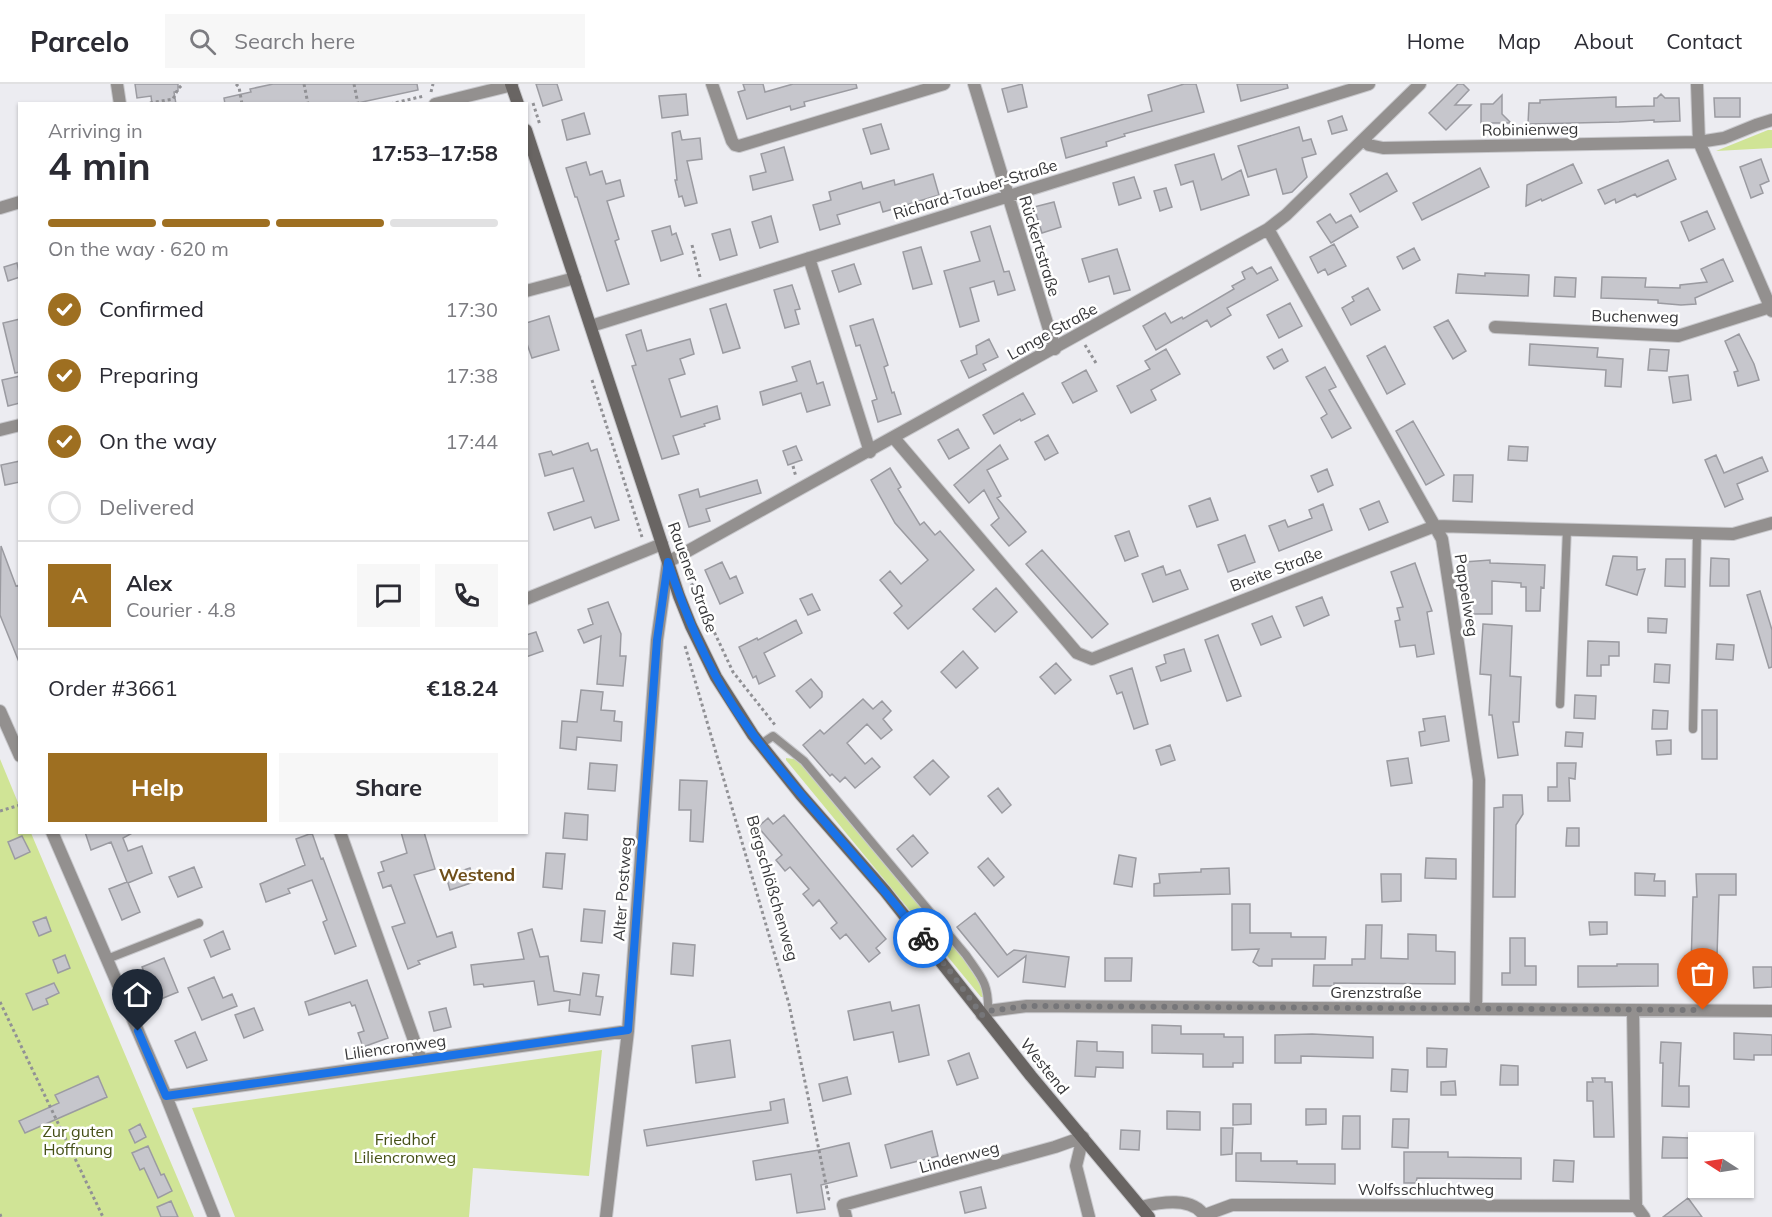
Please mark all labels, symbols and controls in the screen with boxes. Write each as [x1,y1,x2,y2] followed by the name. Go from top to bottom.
[165,14,585,68] search box
[30,24,129,59] text: Parcelo
[186,25,219,58] icon: search
[234,27,355,55] text: Search here
[1407,28,1465,54] text: Home
[1498,28,1541,54] text: Map
[1574,28,1633,54] text: About
[1666,28,1742,54] text: Contact
[48,118,143,143] text: Arriving in
[1481,118,1579,140] street label: Robinienweg
[370,139,498,167] text: 17:53–17:58
[48,141,151,190] text: 4 min
[891,155,1059,223] street label: Richard-Tauber-Straße
[1015,193,1065,299] street label: Rückertstraße
[48,236,229,261] text: On the way · 620 m
[48,293,81,326] icon: check
[99,295,204,323] text: Confirmed
[445,297,498,322] text: 17:30
[1003,298,1101,364] street label: Lange Straße
[1591,305,1679,327] street label: Buchenweg
[48,359,81,392] icon: check
[99,361,199,389] text: Preparing
[445,363,498,388] text: 17:38
[48,425,81,458] icon: check
[99,427,217,455] text: On the way
[445,429,498,454] text: 17:44
[99,493,194,521] text: Delivered
[664,519,722,635] street label: Rauener Straße
[1227,542,1325,596] street label: Breite Straße
[1451,552,1483,638] street label: Pappelweg
[357,564,420,627] button: chat
[435,564,498,627] button: phone
[126,569,172,597] text: Alex
[71,581,88,609] text: A
[126,597,236,622] text: Courier · 4.8
[48,674,178,702] text: Order #3661
[427,674,498,702] text: €18.24
[48,753,267,822] button: Help
[279,753,498,822] button: Share
[743,813,803,963] street label: Bergschlößchenweg
[608,836,636,942] street label: Alter Postweg
[439,863,515,886] district label: Westend
[893,908,953,968] courier
[907,922,940,955] icon: bike
[1677,948,1728,1010] pin
[1686,957,1719,990] icon: bag
[112,969,163,1031] pin
[121,978,154,1011] icon: home
[1330,982,1422,1002] street label: Grenzstraße
[343,1030,447,1064] street label: Liliencronweg
[1016,1034,1074,1098] street label: Westend
[42,1121,114,1159] park label: Zur guten Hoffnung
[354,1129,456,1167] park label: Friedhof Liliencronweg
[1688,1132,1754,1198] north arrow
[1688,1132,1754,1198] map controls
[917,1137,1001,1177] street label: Lindenweg
[1358,1179,1494,1199] street label: Wolfsschluchtweg

